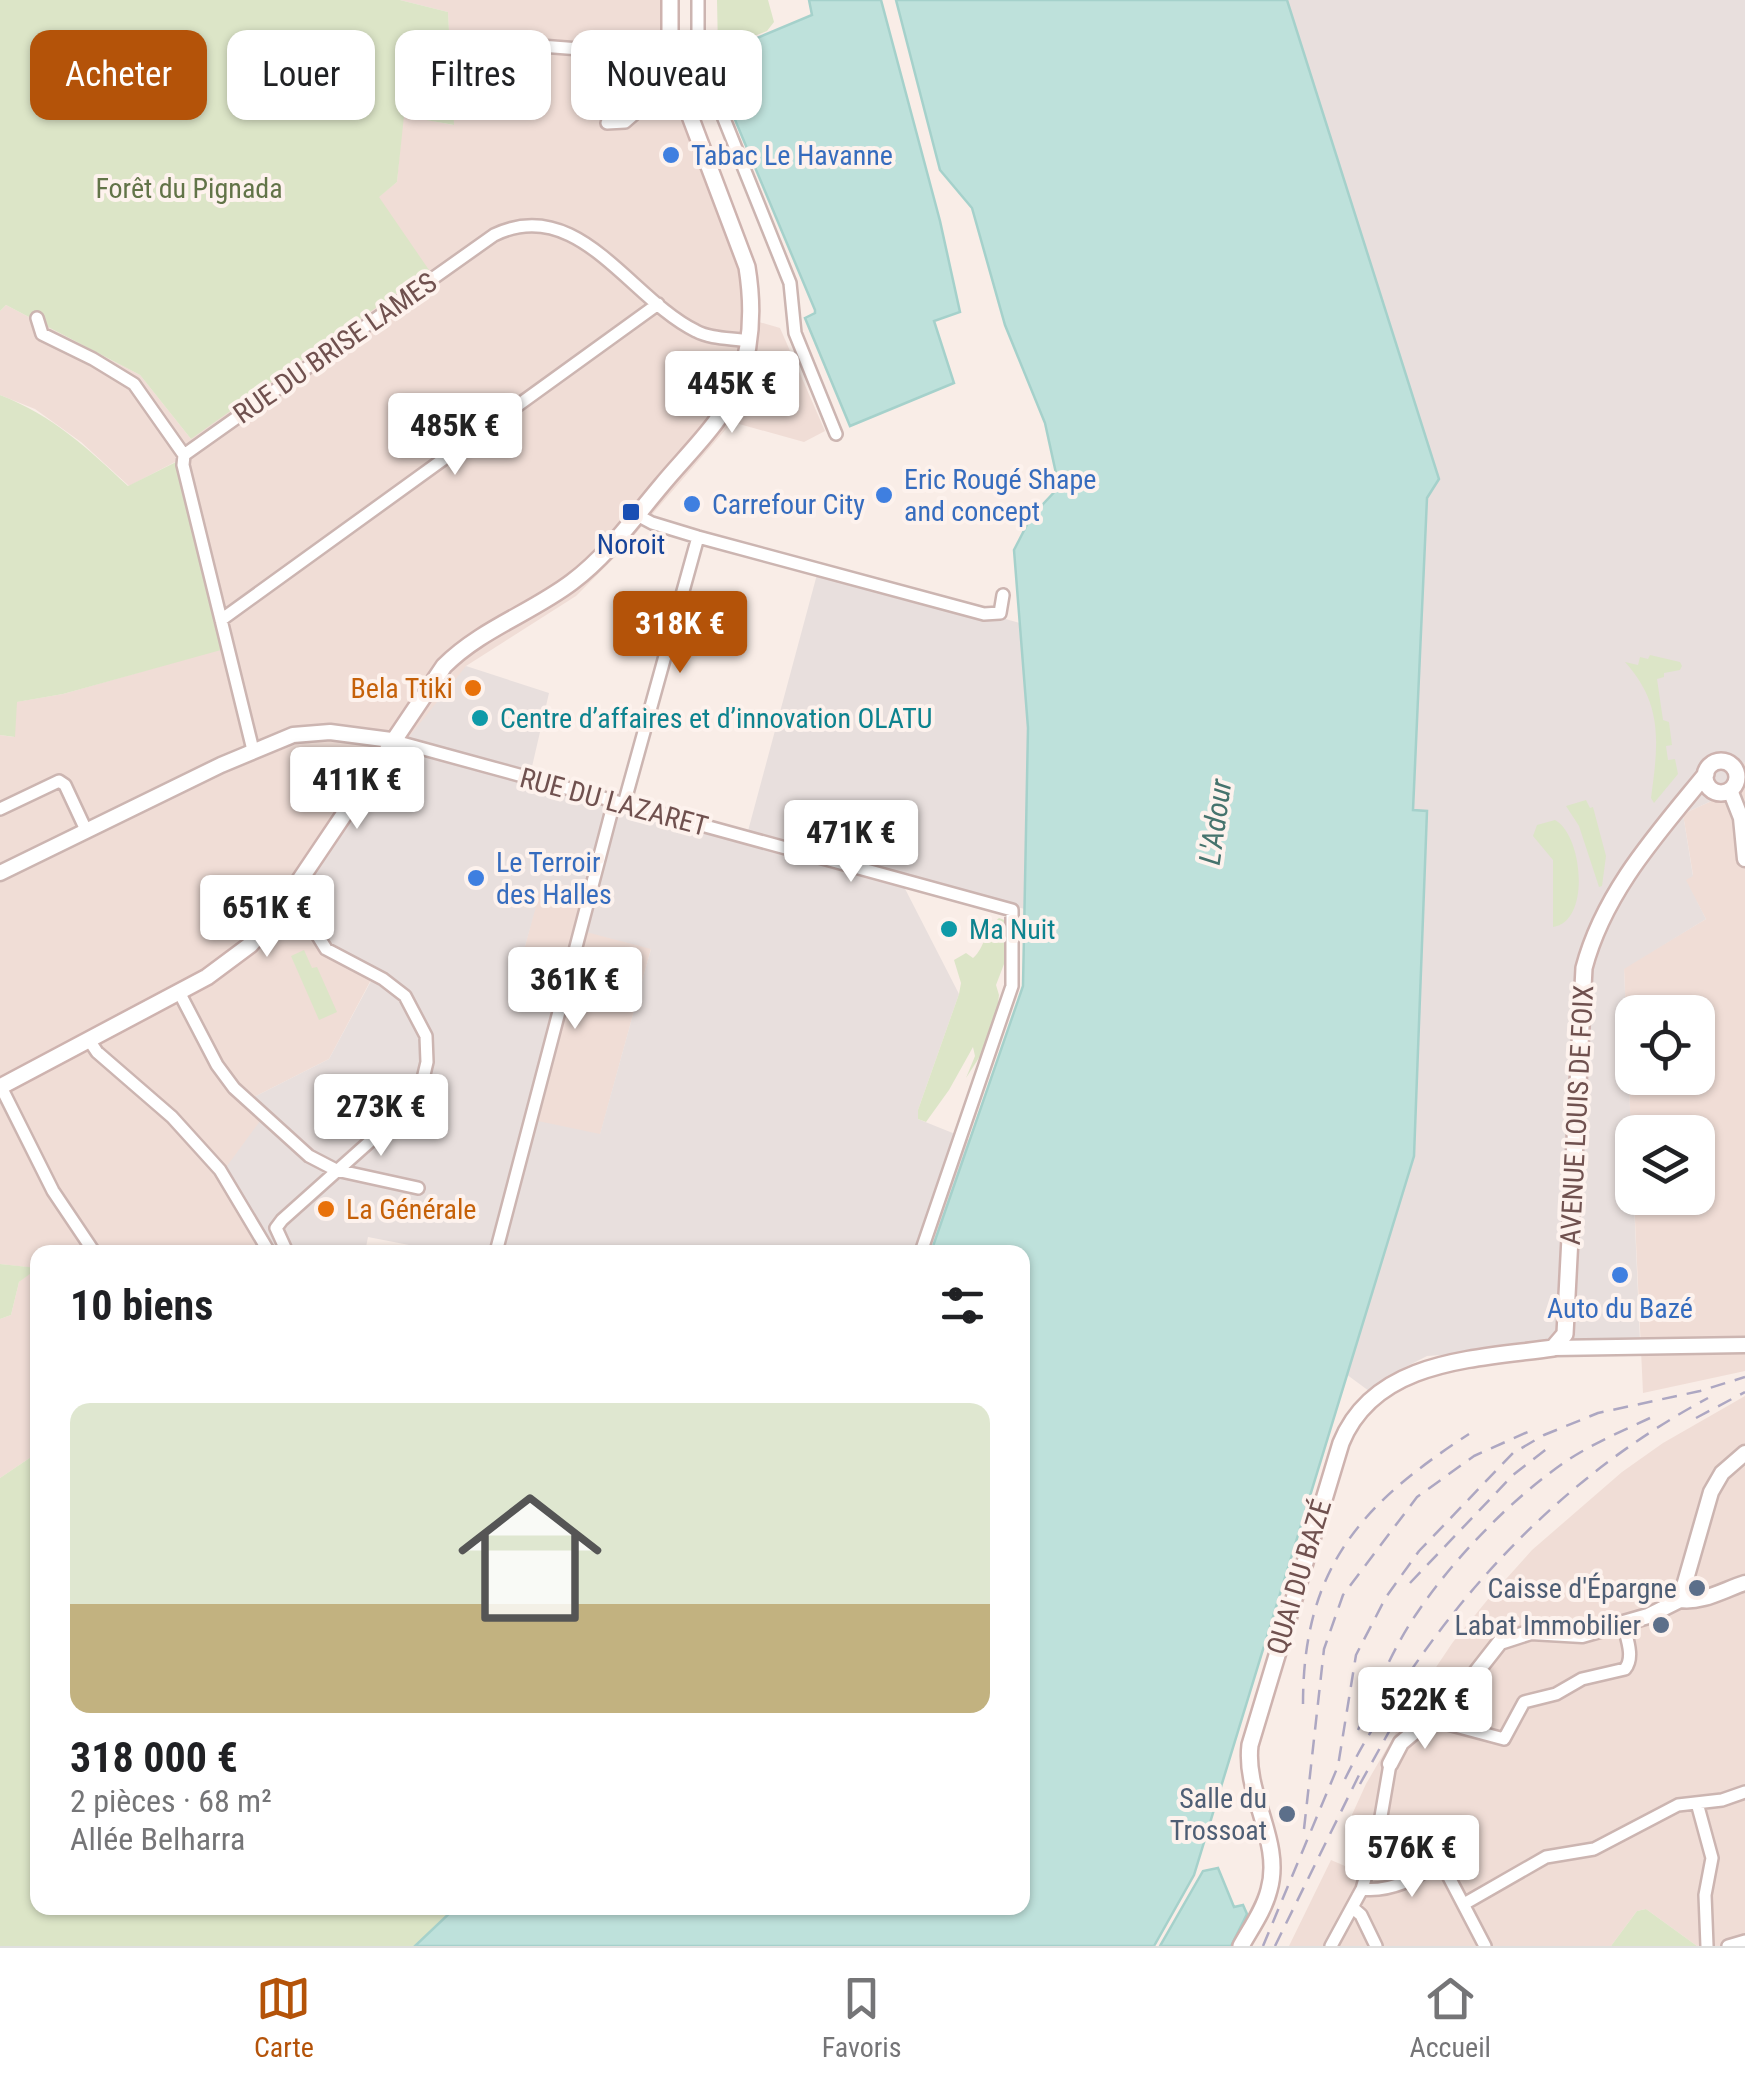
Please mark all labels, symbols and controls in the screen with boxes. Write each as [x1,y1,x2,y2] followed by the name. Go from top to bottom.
[30,30,207,120] chip: Acheter
[227,30,375,120] chip: Louer
[395,30,551,120] chip: Filtres
[571,30,762,120] chip: Nouveau
[691,139,893,172] place label: Tabac Le Havanne
[660,144,682,166] marker: Tabac Le Havanne
[95,172,283,205] park label: Forêt du Pignada
[227,266,443,430] street label: RUE DU BRISE LAMES
[651,351,813,436] pin: 445K €
[687,364,777,402] text: 445K €
[374,393,536,478] pin: 485K €
[410,406,500,444] text: 485K €
[904,463,1096,528] place label: Eric Rougé Shape and concept
[873,484,895,506] marker: Eric Rougé Shape and concept
[712,488,865,521] place label: Carrefour City
[681,493,703,515] marker: Carrefour City
[620,501,642,523] marker: Noroit
[597,528,665,561] place label: Noroit
[599,591,761,676] pin: 318K €
[635,604,725,642] text: 318K €
[351,672,453,705] place label: Bela Ttiki
[462,677,484,699] marker: Bela Ttiki
[500,702,933,735] place label: Centre d’affaires et d’innovation OLATU
[469,707,491,729] marker: Centre d’affaires et d’innovation OLATU
[276,747,438,832] pin: 411K €
[312,760,402,798] text: 411K €
[516,761,712,843] street label: RUE DU LAZARET
[1192,776,1238,867] water label: L'Adour
[770,800,932,885] pin: 471K €
[806,813,896,851] text: 471K €
[496,846,612,911] place label: Le Terroir des Halles
[465,867,487,889] marker: Le Terroir des Halles
[186,875,348,960] pin: 651K €
[222,888,312,926] text: 651K €
[969,913,1056,946] place label: Ma Nuit
[938,918,960,940] marker: Ma Nuit
[494,947,656,1032] pin: 361K €
[530,960,620,998] text: 361K €
[1554,984,1600,1246] street label: AVENUE LOUIS DE FOIX
[1615,995,1715,1215] map controls
[1615,995,1715,1095] button: locate
[300,1074,462,1159] pin: 273K €
[336,1087,426,1125] text: 273K €
[1615,1115,1715,1215] button: layers
[346,1193,476,1226] place label: La Générale
[315,1198,337,1220] marker: La Générale
[1609,1264,1631,1286] marker: Auto du Bazé
[935,1278,990,1333] icon: filters
[70,1281,213,1330] text: 10 biens
[1547,1292,1693,1325] place label: Auto du Bazé
[440,1468,620,1648] icon: home
[1260,1496,1338,1658] street label: QUAI DU BAZÉ
[1488,1572,1677,1605] place label: Caisse d'Épargne
[1686,1577,1708,1599] marker: Caisse d'Épargne
[1454,1609,1641,1642] place label: Labat Immobilier
[1650,1614,1672,1636] marker: Labat Immobilier
[1344,1667,1506,1752] pin: 522K €
[1380,1680,1470,1718] text: 522K €
[70,1733,238,1782] text: 318 000 €
[70,1782,272,1820] text: 2 pièces · 68 m²
[1170,1782,1267,1847] place label: Salle du Trossoat
[1276,1803,1298,1825] marker: Salle du Trossoat
[1331,1815,1493,1900] pin: 576K €
[70,1820,245,1858] text: Allée Belharra
[1367,1828,1457,1866] text: 576K €
[254,1971,314,2064] tab: Carte
[822,1971,902,2064] tab: Favoris
[1409,1971,1491,2064] tab: Accueil

